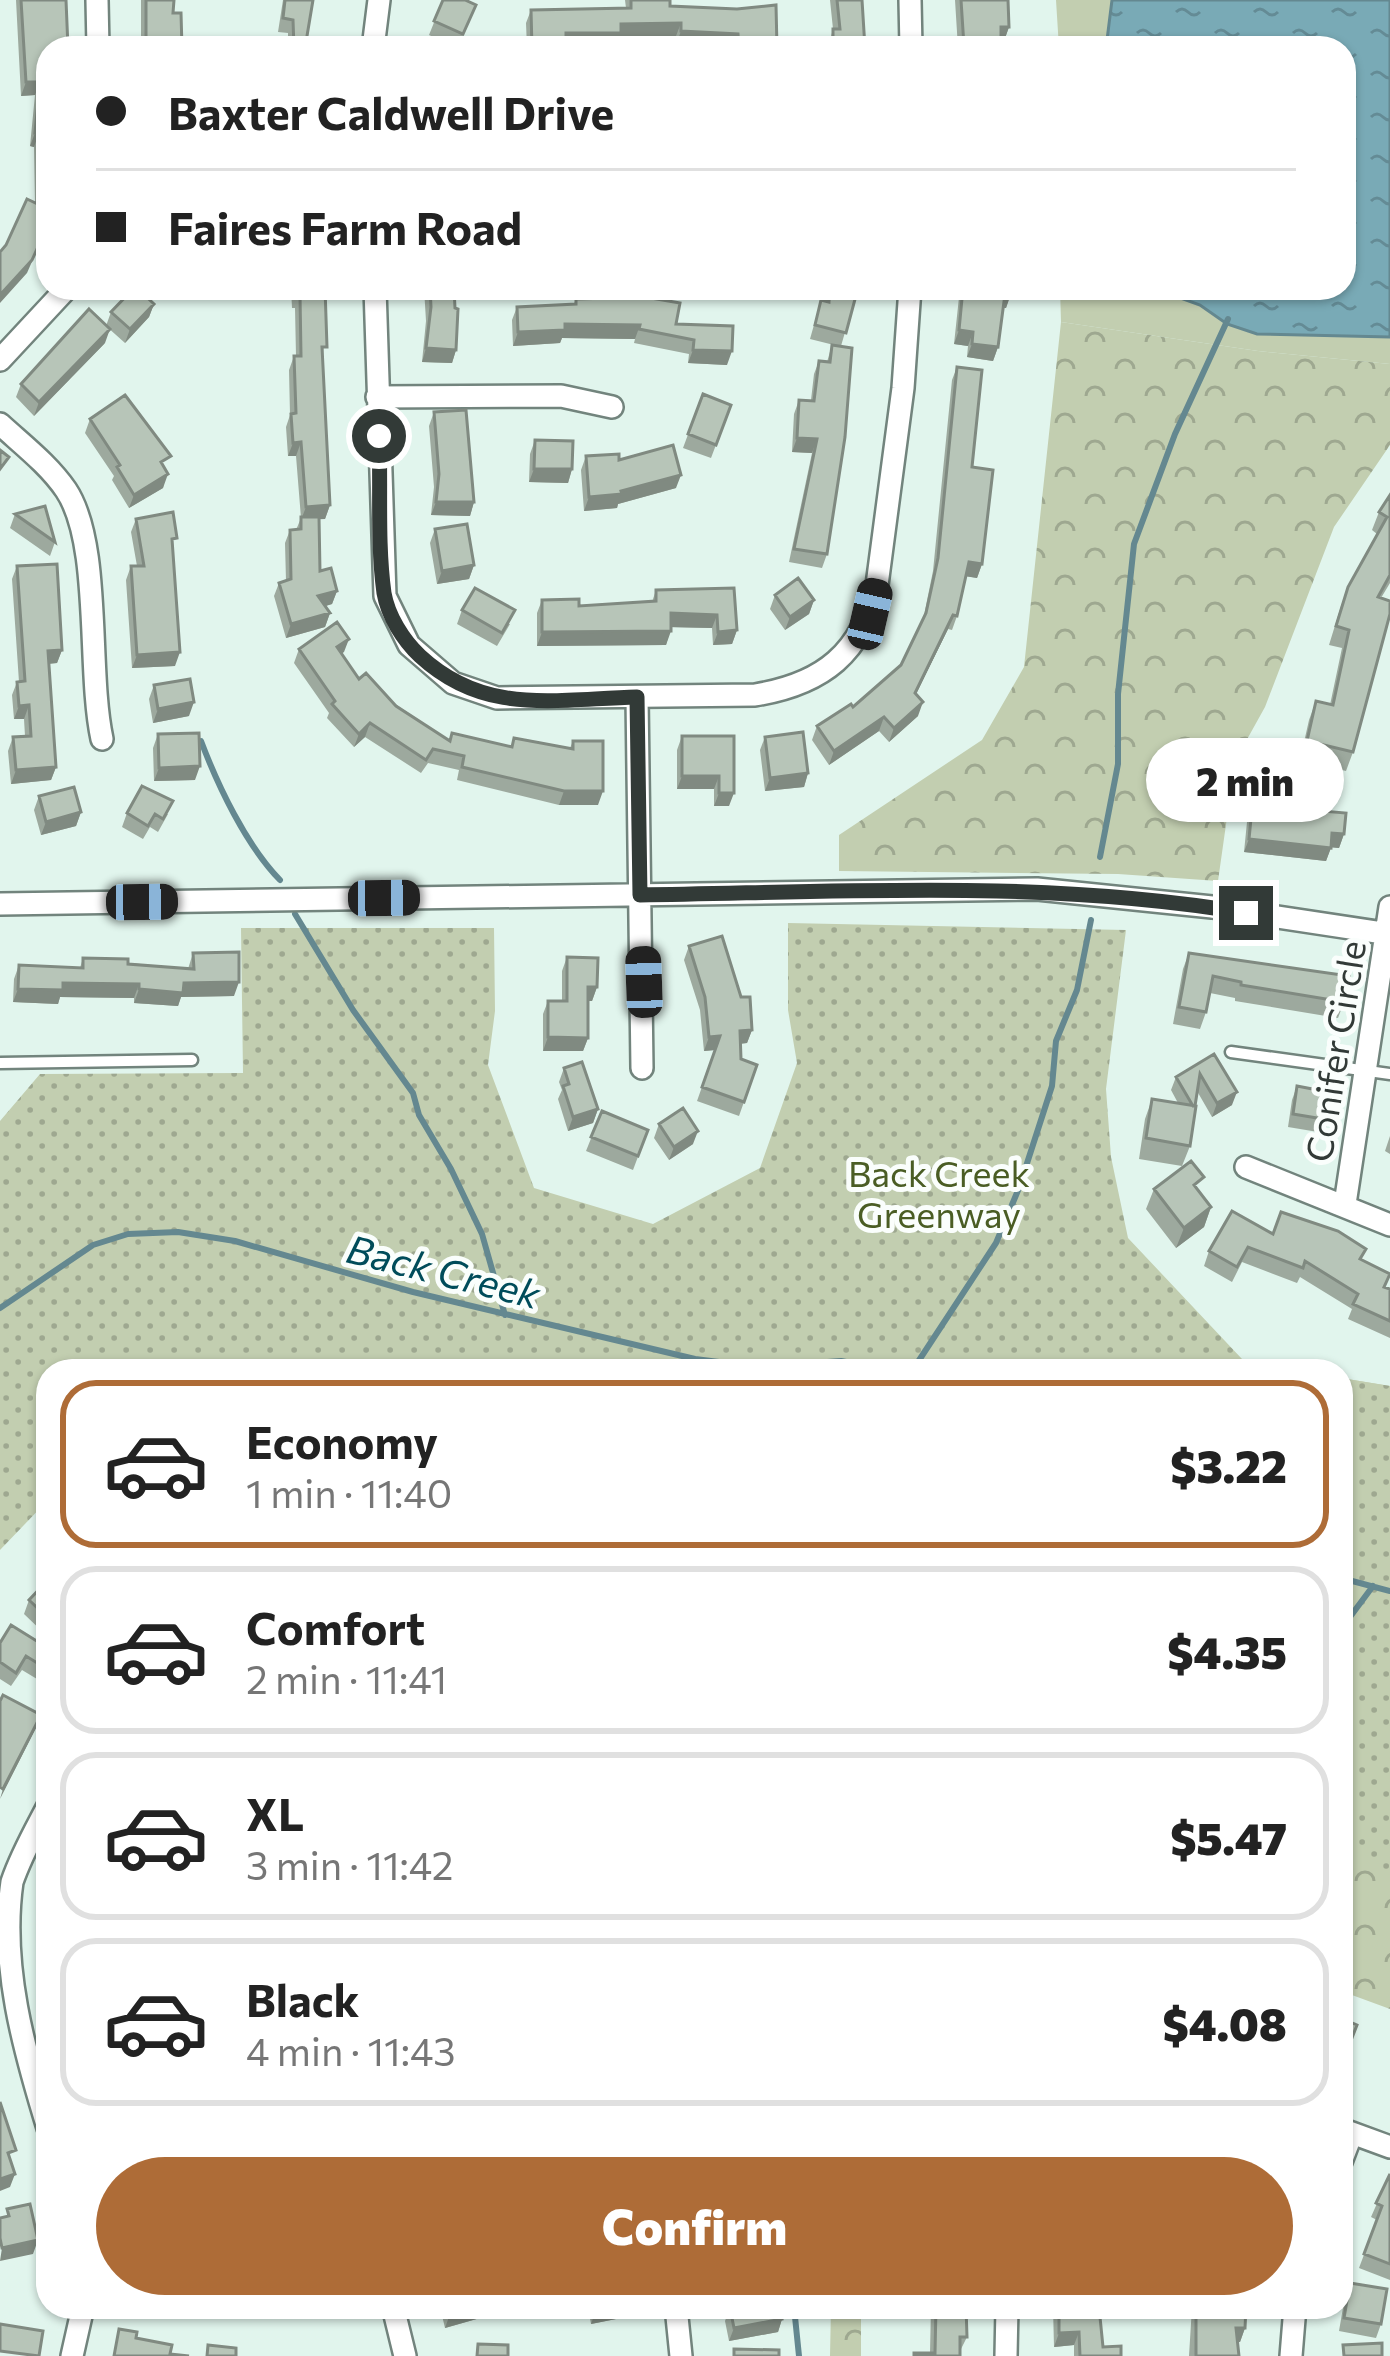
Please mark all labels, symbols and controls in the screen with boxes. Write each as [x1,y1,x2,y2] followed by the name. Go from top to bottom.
[168,84,614,139] text: Baxter Caldwell Drive
[168,199,522,254] text: Faires Farm Road
[352,409,406,463] route start
[844,575,896,653] car
[1147,739,1345,823] callout: 2 min
[1196,756,1294,804] text: 2 min
[348,879,420,917] car
[106,883,178,921] car
[1219,886,1273,940] route end
[1295,937,1373,1165] street label: Conifer Circle
[625,945,663,1019] car
[848,1150,1030,1235] park label: Back Creek Greenway
[342,1223,546,1317] water label: Back Creek
[102,1410,210,1518] icon: car
[246,1413,438,1468] text: Economy
[1170,1437,1287,1492] text: $3.22
[246,1468,452,1516] text: 1 min · 11:40
[102,1596,210,1704] icon: car
[246,1599,425,1654] text: Comfort
[1167,1623,1287,1678] text: $4.35
[246,1654,447,1702] text: 2 min · 11:41
[102,1782,210,1890] icon: car
[246,1785,304,1840] text: XL
[1170,1809,1287,1864] text: $5.47
[246,1840,453,1888] text: 3 min · 11:42
[102,1968,210,2076] icon: car
[246,1971,359,2026] text: Black
[1163,1995,1287,2050] text: $4.08
[246,2026,456,2074] text: 4 min · 11:43
[96,2157,1293,2295] button: Confirm

